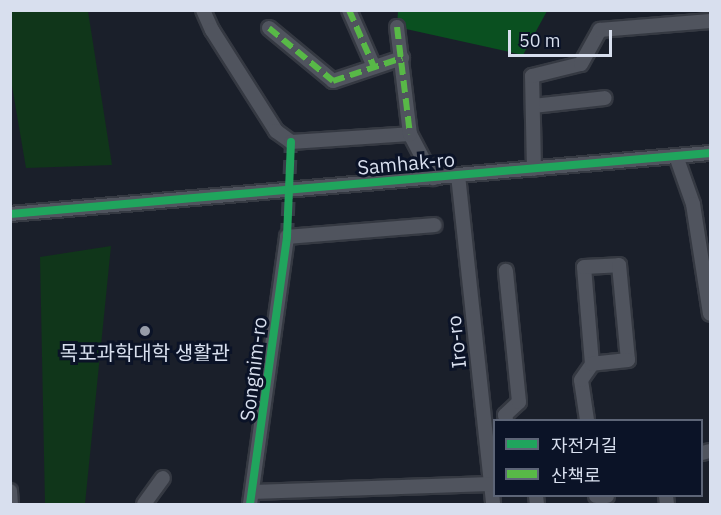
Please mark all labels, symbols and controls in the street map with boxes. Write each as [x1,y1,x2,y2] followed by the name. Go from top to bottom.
[511,18,614,56] scale bar
[519,29,561,52] text: 50 m
[356,147,456,179] street label: Samhak-ro
[441,314,471,370] street label: Iro-ro
[235,315,271,423] street label: Songnim-ro
[138,324,152,338] marker: 목포과학대학 생활관
[60,340,230,364] place label: 목포과학대학 생활관
[493,419,703,497] legend
[551,434,617,457] text: 자전거길
[551,464,601,487] text: 산책로

